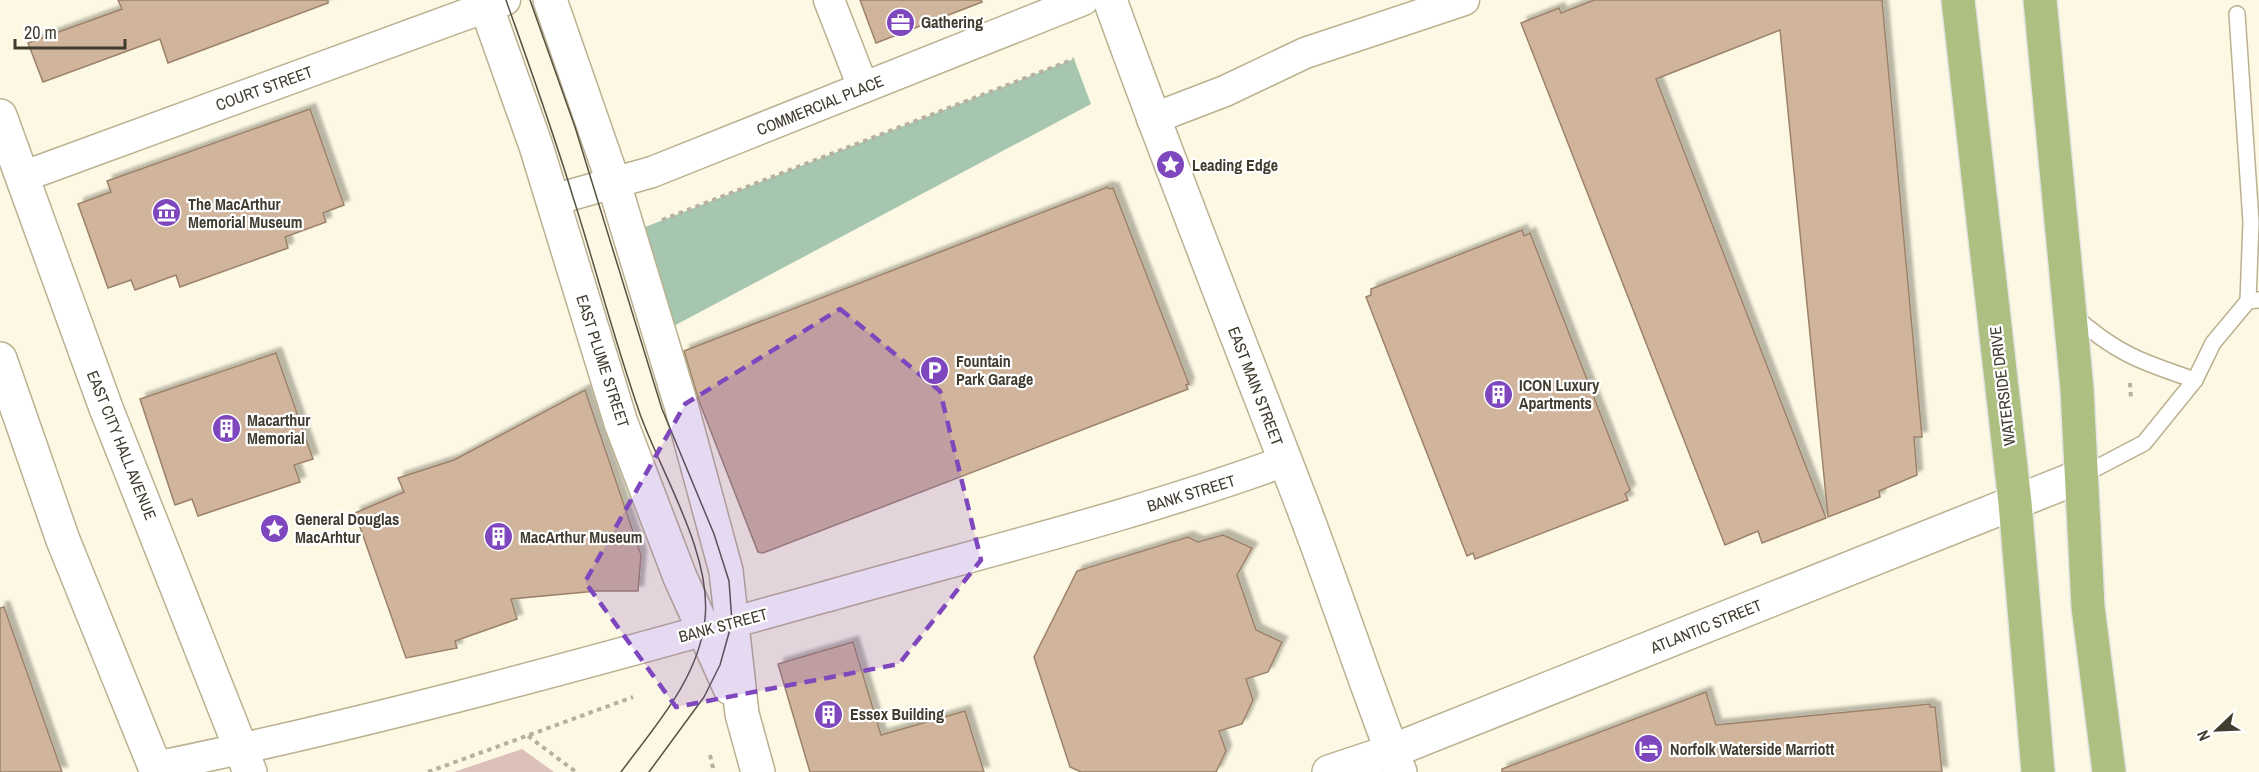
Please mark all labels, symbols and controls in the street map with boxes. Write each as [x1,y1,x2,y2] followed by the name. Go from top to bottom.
[884,6,916,38] office icon: Gathering
[921,11,983,33] place label: Gathering
[15,12,124,50] scale bar
[24,20,57,45] text: 20 m
[212,60,316,116] street label: COURT STREET
[753,69,887,141] street label: COMMERCIAL PLACE
[1155,149,1187,181] place icon: Leading Edge
[1192,154,1278,176] place label: Leading Edge
[188,193,302,233] place label: The MacArthur Memorial Museum
[151,197,183,229] museum icon: The MacArthur Memorial Museum
[571,292,635,430] street label: EAST PLUME STREET
[1223,323,1289,449] street label: EAST MAIN STREET
[1984,325,2020,447] street label: WATERSIDE DRIVE
[956,350,1033,390] place label: Fountain Park Garage
[919,354,951,386] parking icon: Fountain Park Garage
[82,367,162,523] street label: EAST CITY HALL AVENUE
[1519,374,1600,414] place label: ICON Luxury Apartments
[1482,378,1514,410] building icon: ICON Luxury Apartments
[247,409,311,449] place label: Macarthur Memorial
[210,413,242,445] building icon: Macarthur Memorial
[1144,469,1238,517] street label: BANK STREET
[295,508,399,548] place label: General Douglas MacArhtur
[258,512,290,544] place icon: General Douglas MacArhtur
[483,521,515,553] building icon: MacArthur Museum
[520,526,642,548] place label: MacArthur Museum
[1646,594,1765,659] street label: ATLANTIC STREET
[676,603,770,647] street label: BANK STREET
[813,698,845,730] building icon: Essex Building
[2187,700,2247,760] north arrow
[850,703,944,725] place label: Essex Building
[2191,727,2215,745] text: N
[1633,733,1665,765] hotel icon: Norfolk Waterside Marriott
[1670,738,1835,760] place label: Norfolk Waterside Marriott

